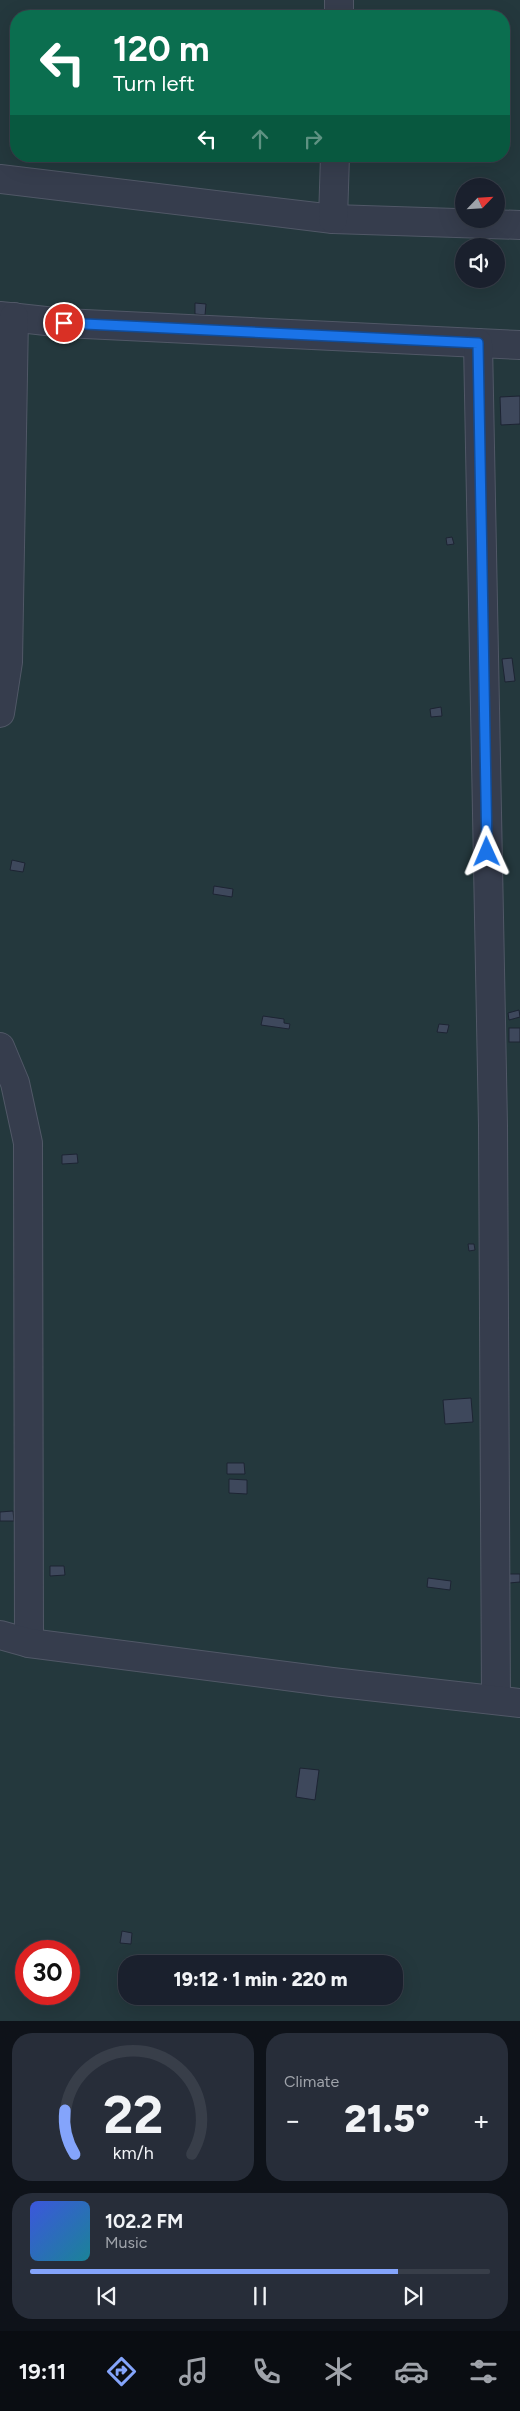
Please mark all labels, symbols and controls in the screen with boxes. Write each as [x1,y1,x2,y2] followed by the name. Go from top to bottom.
[113,28,210,70] text: 120 m
[30,30,95,95] icon: left
[113,70,195,97] text: Turn left
[193,125,221,153] icon: left
[246,125,274,153] icon: ahead
[299,125,327,153] icon: right
[455,178,505,228] north arrow
[455,178,505,288] map controls
[455,238,505,288] button: sound
[43,302,85,344] pin
[50,309,78,337] icon: arrive
[460,825,512,877] position arrow
[15,1940,80,2005] speed limit sign: 30
[174,1968,347,1991] text: 19:12 · 1 min · 220 m
[284,2072,339,2091] text: Climate
[103,2084,163,2146] text: 22
[344,2096,430,2142] text: 21.5°
[284,2103,301,2137] text: −
[473,2103,490,2137] text: +
[113,2142,153,2163] text: km/h
[105,2210,183,2233] text: 102.2 FM
[105,2233,147,2252] text: Music
[93,2282,121,2310] icon: previous
[246,2282,274,2310] icon: pause
[399,2282,427,2310] icon: next
[104,2354,139,2389] icon: directions
[176,2354,211,2389] icon: music
[249,2354,284,2389] icon: phone
[321,2354,356,2389] icon: climate
[394,2354,429,2389] icon: car
[466,2354,501,2389] icon: filters
[19,2358,66,2385] text: 19:11

